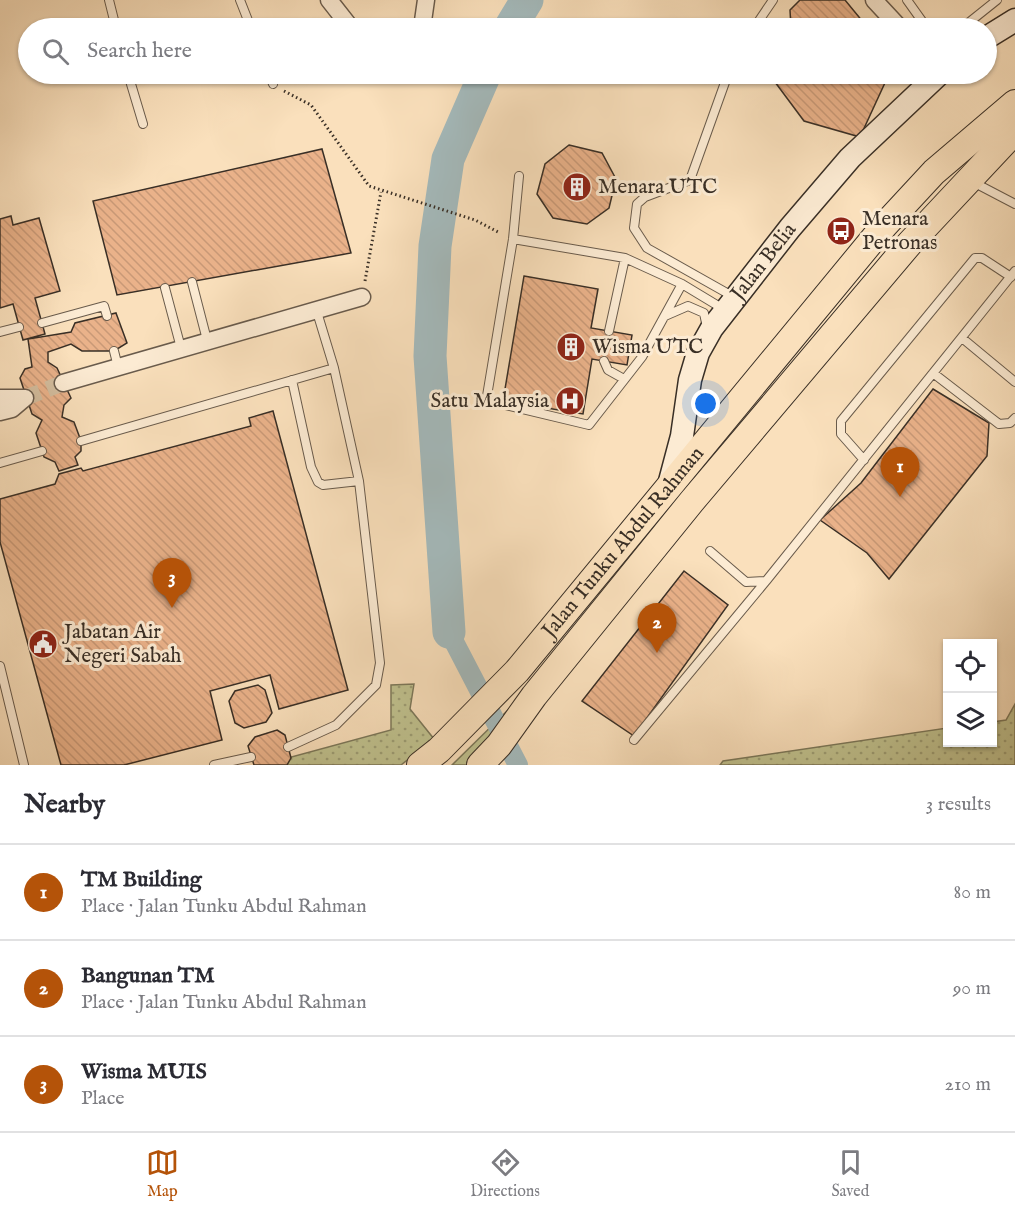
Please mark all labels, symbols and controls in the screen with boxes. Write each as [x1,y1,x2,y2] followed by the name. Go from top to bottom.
[18,18,997,84] search box
[39,35,72,68] icon: search
[87,37,192,65] text: Search here
[561,171,593,203] building icon: Menara UTC
[598,174,717,201] place label: Menara UTC
[862,206,937,257] place label: Menara Petronas
[825,215,857,247] bus stop icon: Menara Petronas
[724,217,803,308] street label: Jalan Belia
[555,331,587,363] building icon: Wisma UTC
[592,334,703,361] place label: Wisma UTC
[554,385,586,417] hospital icon: Satu Malaysia
[431,388,550,415] place label: Satu Malaysia
[691,389,720,418] your location
[535,441,710,645] street label: Jalan Tunku Abdul Rahman
[880,448,920,497] pin: 1
[152,558,192,608] pin: 3
[638,604,676,653] pin: 2
[62,619,182,670] place label: Jabatan Air Negeri Sabah
[27,628,59,660] public building icon: Jabatan Air Negeri Sabah
[943,639,997,747] map controls
[943,639,997,693] button: locate
[943,693,997,747] button: layers
[24,788,105,821] text: Nearby
[926,792,991,817] text: 3 results
[81,866,202,894] text: TM Building
[40,880,47,905] text: 1
[954,880,991,905] text: 80 m
[81,894,367,919] text: Place · Jalan Tunku Abdul Rahman
[81,962,215,990] text: Bangunan TM
[39,976,48,1001] text: 2
[953,976,991,1001] text: 90 m
[81,990,367,1015] text: Place · Jalan Tunku Abdul Rahman
[81,1058,207,1086] text: Wisma MUIS
[40,1072,47,1097] text: 3
[945,1072,991,1097] text: 210 m
[81,1086,124,1111] text: Place
[146,1146,179,1202] tab: Map
[470,1146,540,1202] tab: Directions
[831,1146,869,1202] tab: Saved

